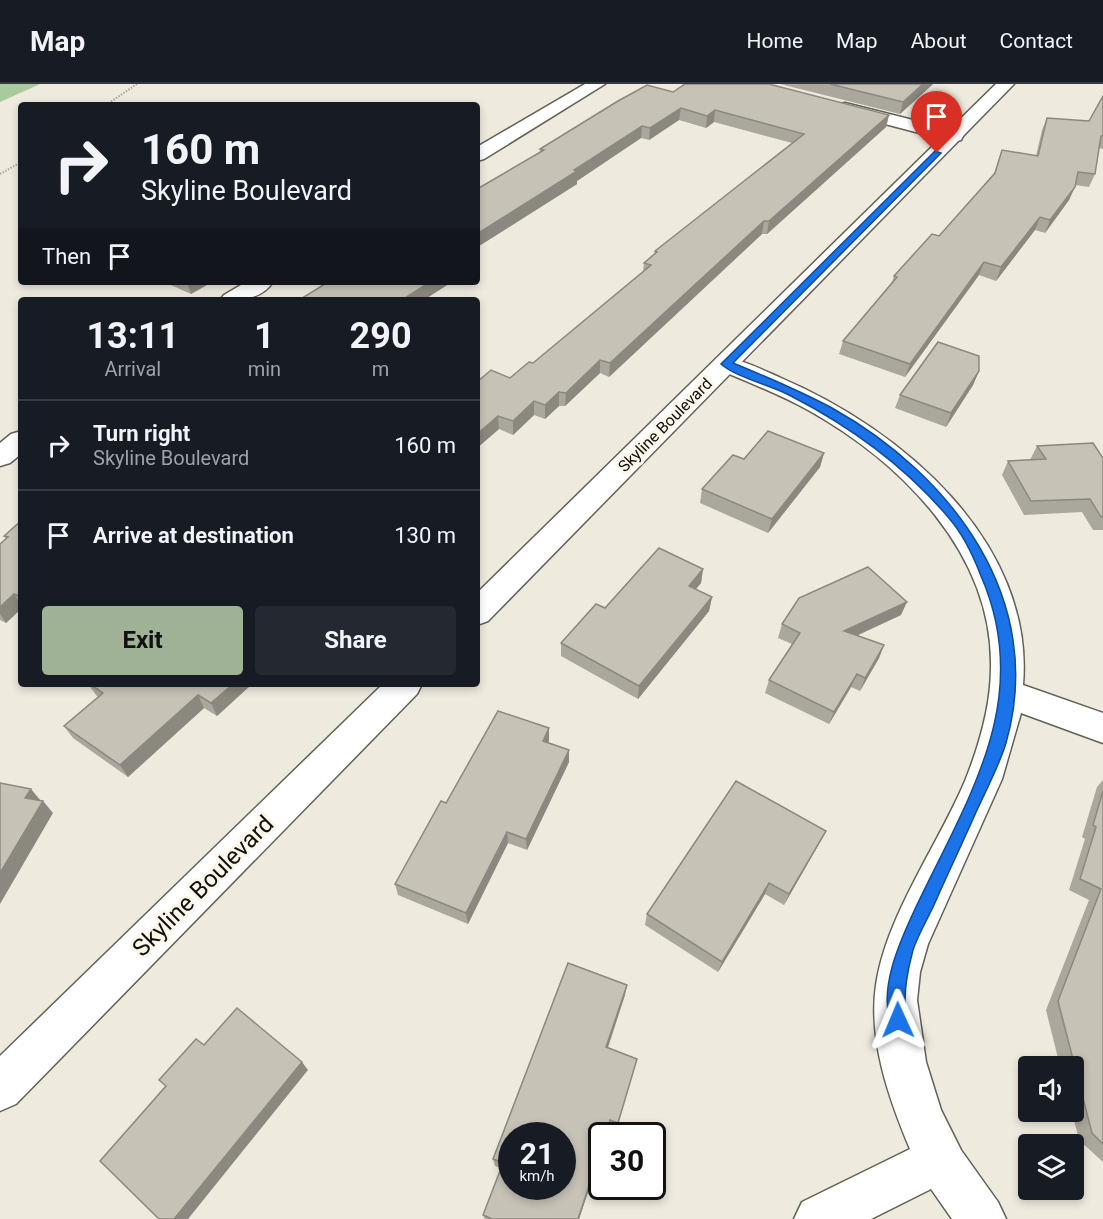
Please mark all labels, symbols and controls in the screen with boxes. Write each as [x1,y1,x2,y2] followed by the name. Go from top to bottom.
[30,25,85,58] text: Map
[747,29,803,53] text: Home
[836,29,878,53] text: Map
[911,29,967,53] text: About
[1000,29,1073,53] text: Contact
[911,91,962,153] pin
[920,100,953,133] icon: arrive
[141,125,260,174] text: 160 m
[42,126,120,204] icon: right
[141,175,352,207] text: Skyline Boulevard
[103,240,136,273] icon: arrive
[42,244,91,269] text: Then
[86,315,179,357] text: 13:11
[254,315,275,357] text: 1
[350,315,412,357] text: 290
[104,357,161,381] text: Arrival
[248,357,281,381] text: min
[372,357,389,381] text: m
[614,374,716,476] street label: Skyline Boulevard
[93,421,190,446] text: Turn right
[42,429,75,462] icon: right
[394,433,456,458] text: 160 m
[93,446,249,470] text: Skyline Boulevard
[42,519,75,552] icon: arrive
[93,523,294,548] text: Arrive at destination
[394,523,456,548] text: 130 m
[42,606,243,675] button: Exit
[255,606,456,675] button: Share
[127,810,279,962] street label: Skyline Boulevard
[866,988,930,1052] position arrow
[1018,1056,1084,1200] map controls
[1018,1056,1084,1122] button: sound
[588,1122,666,1200] speed limit sign: 30
[1018,1134,1084,1200] button: layers
[520,1136,554,1171] text: 21
[519,1167,555,1185] text: km/h

